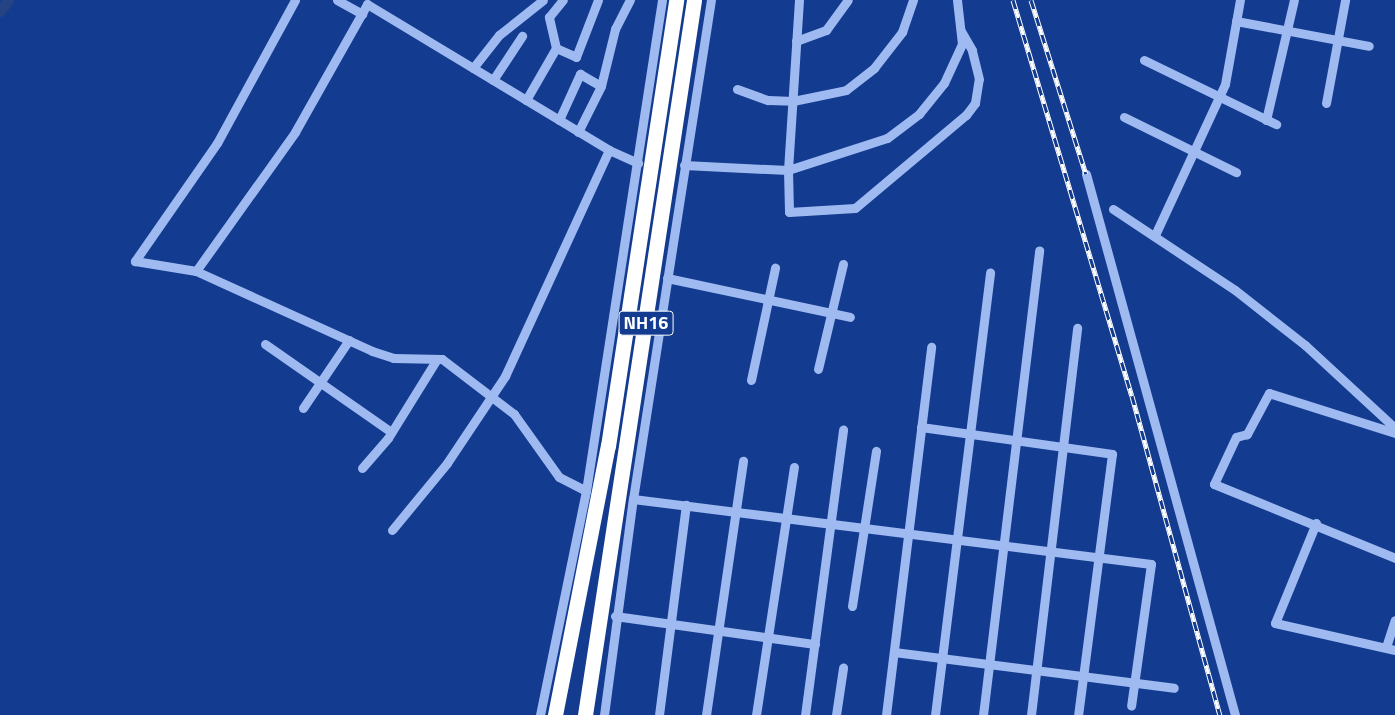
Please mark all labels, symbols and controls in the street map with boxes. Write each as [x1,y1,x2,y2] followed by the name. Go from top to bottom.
[618,307,674,338] road number: NH16

